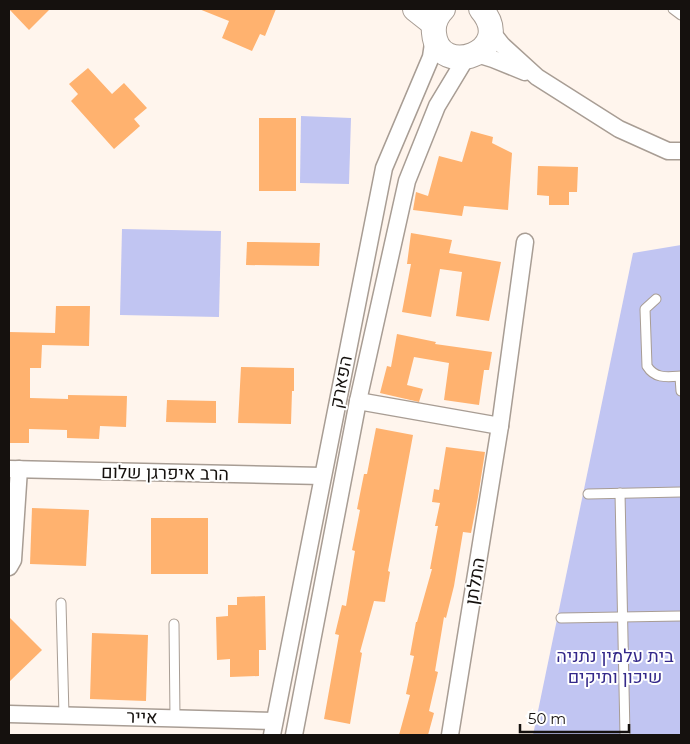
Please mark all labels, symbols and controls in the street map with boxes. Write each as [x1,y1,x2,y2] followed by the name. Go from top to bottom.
[325,354,357,410] street label: הפארק
[101,461,229,485] street label: הרב איפרגן שלום
[460,556,490,606] street label: התלתן
[556,645,674,688] park label: בית עלמין נתניה שיכון ותיקים
[520,702,629,734] scale bar
[126,705,158,729] street label: אייר
[528,709,566,728] text: 50 m

